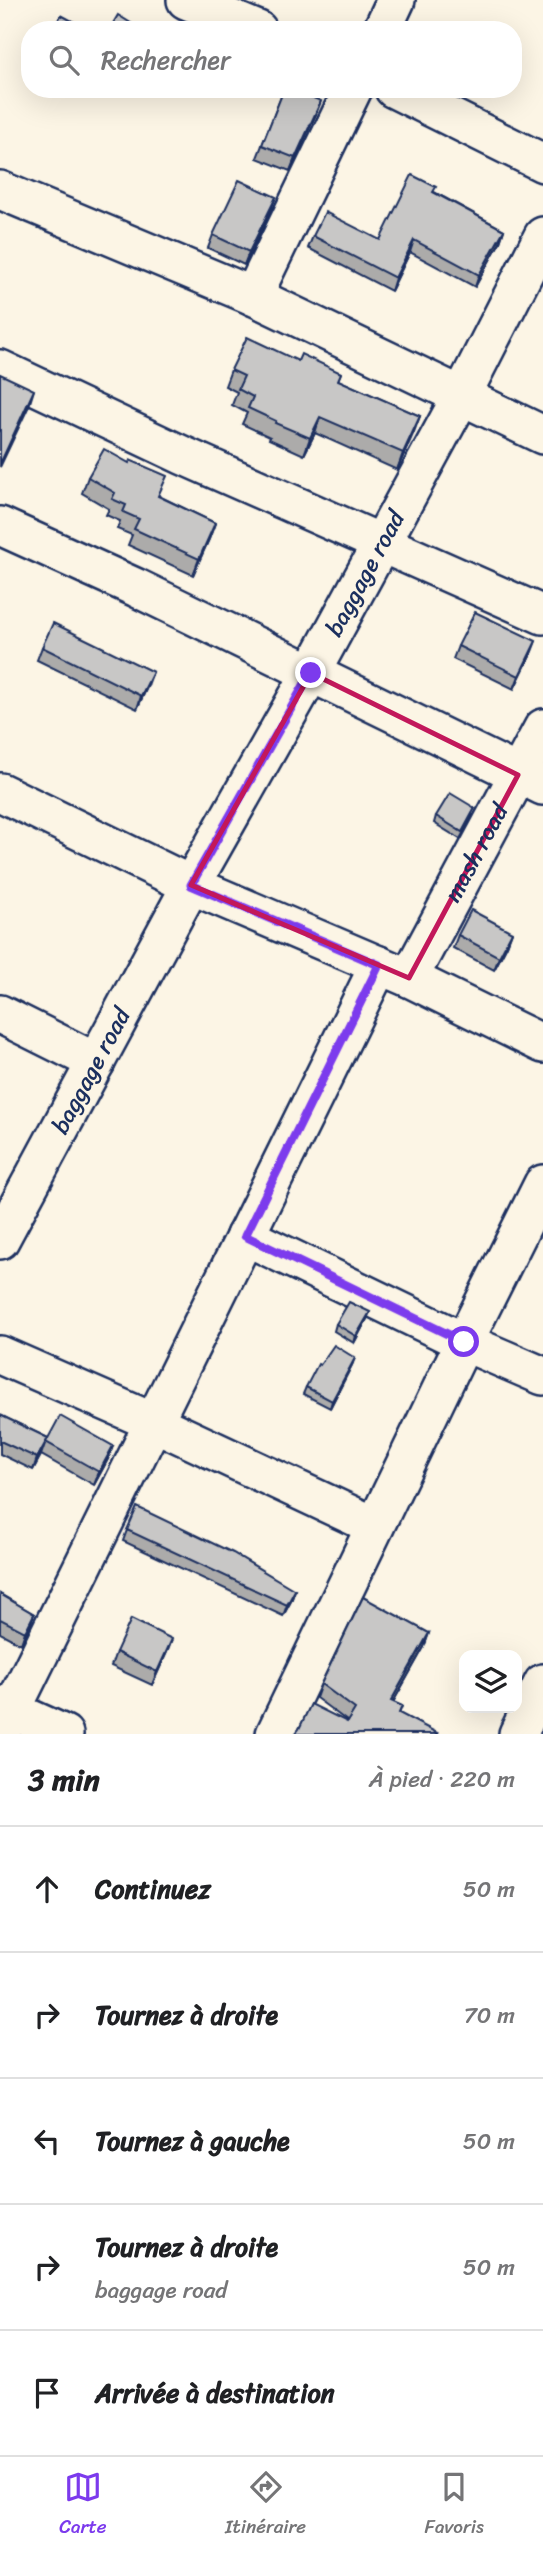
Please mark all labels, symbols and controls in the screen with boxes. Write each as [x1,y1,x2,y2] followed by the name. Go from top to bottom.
[21,21,522,98] search box
[101,37,231,83] text: Rechercher
[45,41,83,79] icon: search
[314,502,417,644] street label: baggage road
[295,657,326,688] route end
[432,795,521,910] street label: mash road
[40,999,143,1142] street label: baggage road
[448,1326,479,1357] route start
[459,1650,522,1713] map controls
[459,1650,522,1713] button: layers
[28,1753,100,1807] text: 3 min
[369,1759,515,1800] text: À pied · 220 m
[95,1866,211,1912] text: Continuez
[463,1869,515,1910] text: 50 m
[28,1870,66,1908] icon: ahead
[95,1992,278,2038] text: Tournez à droite
[464,1995,515,2036] text: 70 m
[28,1996,66,2034] icon: right
[95,2118,290,2164] text: Tournez à gauche
[463,2121,515,2162] text: 50 m
[28,2122,66,2160] icon: left
[95,2224,278,2270] text: Tournez à droite
[463,2247,515,2288] text: 50 m
[28,2248,66,2286] icon: right
[95,2270,227,2311] text: baggage road
[95,2370,335,2416] text: Arrivée à destination
[28,2374,66,2412] icon: arrive
[59,2468,106,2543] tab: Carte
[225,2468,306,2543] tab: Itinéraire
[425,2468,484,2543] tab: Favoris

